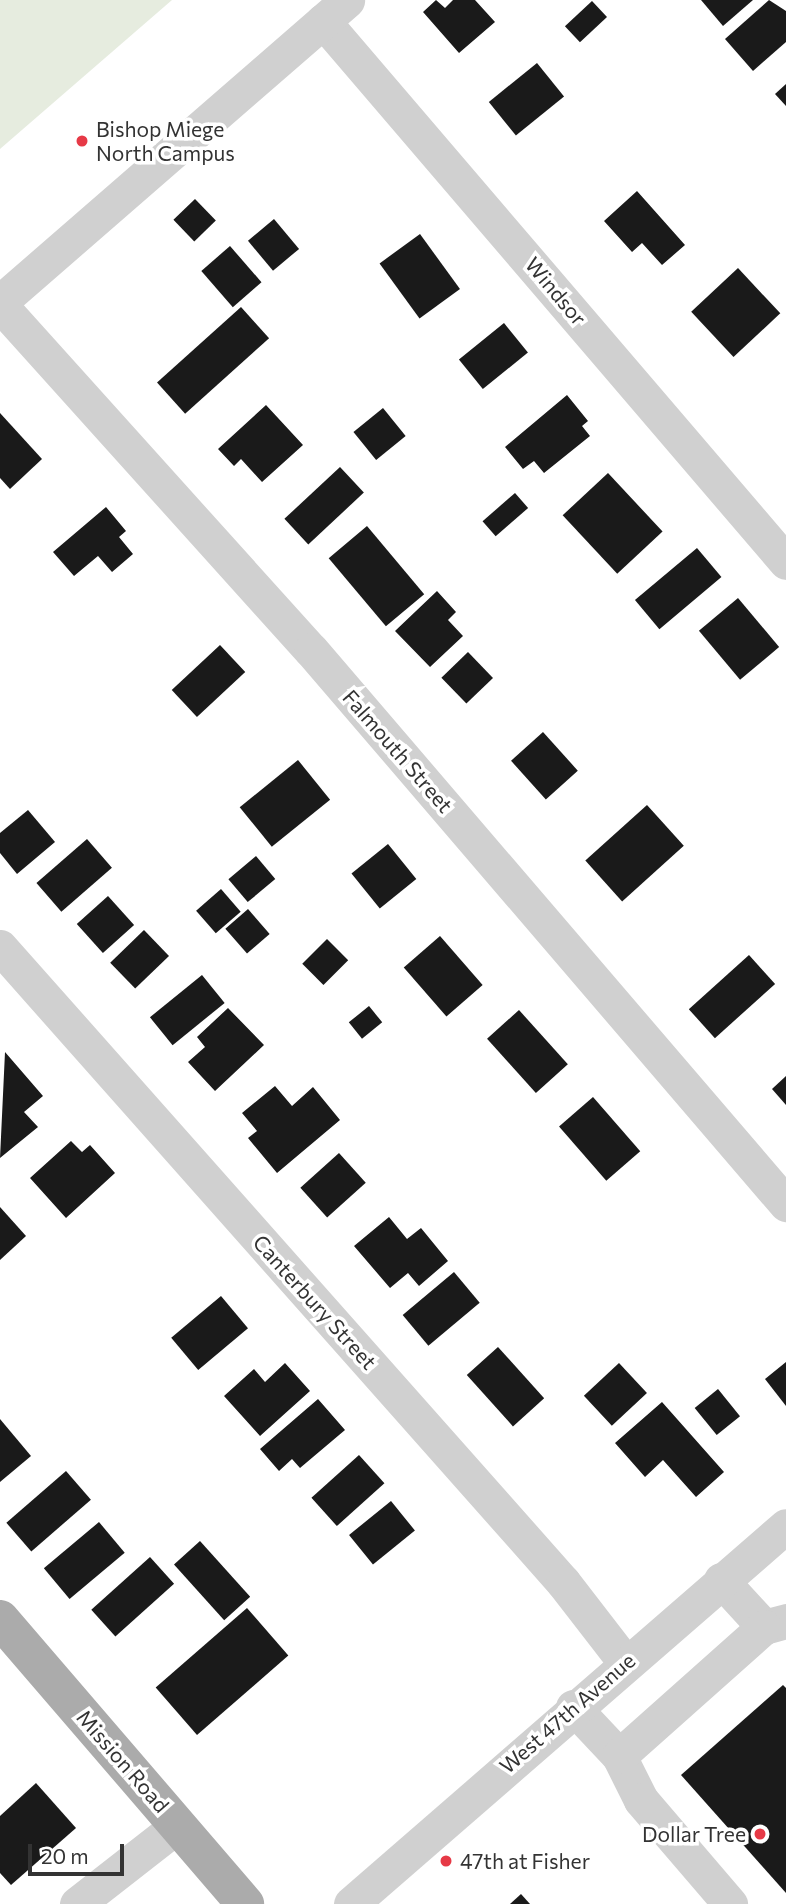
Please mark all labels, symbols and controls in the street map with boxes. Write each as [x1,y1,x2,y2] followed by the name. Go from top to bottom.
[96,116,235,166] place label: Bishop Miege North Campus
[74,133,90,149] marker: Bishop Miege North Campus
[520,252,592,330] street label: Windsor
[338,684,458,818] street label: Falmouth Street
[248,1230,382,1374] street label: Canterbury Street
[494,1647,640,1779] street label: West 47th Avenue
[72,1705,174,1817] street label: Mission Road
[642,1821,746,1847] place label: Dollar Tree
[752,1826,768,1842] marker: Dollar Tree
[32,1830,128,1874] scale bar
[41,1843,89,1868] text: 20 m
[460,1848,590,1874] place label: 47th at Fisher
[438,1853,454,1869] marker: 47th at Fisher

